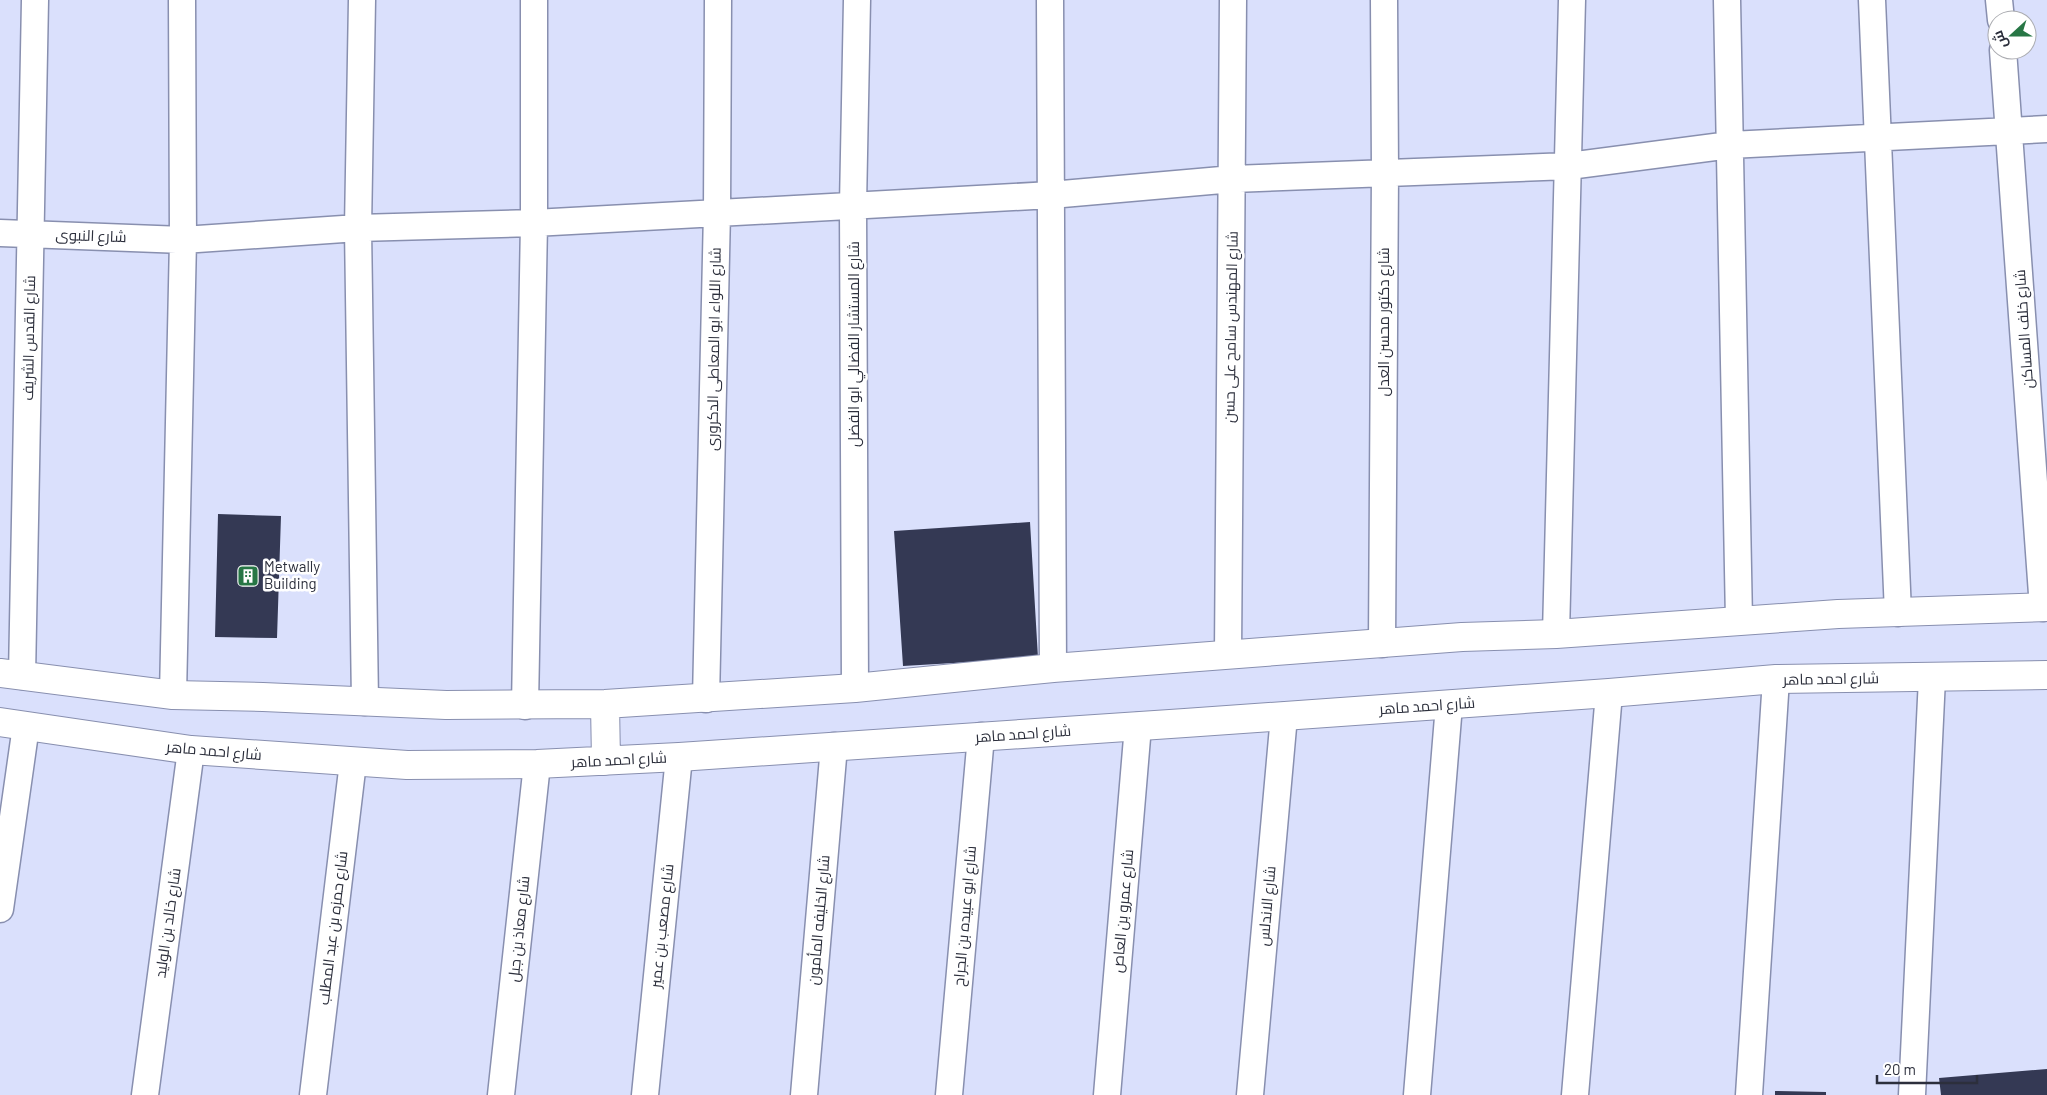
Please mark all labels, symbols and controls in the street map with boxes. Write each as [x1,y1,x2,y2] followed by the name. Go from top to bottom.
[1987,10,2037,60] north arrow
[1988,28,2011,51] text: ش
[55,225,127,248] street label: شارع النبوى
[1219,231,1244,423] street label: شارع المهندس سامح على حسن
[844,241,866,447] street label: شارع المستشار الفضالي ابو الفضل
[702,247,727,451] street label: شارع اللواء ابو المعاطى الدكرورى
[1374,247,1395,397] street label: شارع دكتور محسن العدل
[2010,269,2039,389] street label: شارع خلف المساكن
[18,275,41,401] street label: شارع القدس الشريف
[264,557,320,592] place label: Metwally Building
[236,564,260,588] building icon: Metwally Building
[1782,668,1879,691] street label: شارع احمد ماهر
[1377,693,1476,720] street label: شارع احمد ماهر
[973,721,1072,748] street label: شارع احمد ماهر
[164,737,263,766] street label: شارع احمد ماهر
[570,747,668,774] street label: شارع احمد ماهر
[949,845,982,987] street label: شارع ابو عبيده بن الجراح
[1108,848,1139,974] street label: شارع عمرو بن العاص
[314,850,353,1006] street label: شارع حمزه بن عبد المطلب
[803,854,836,986] street label: شارع الخليفه المأمون
[645,863,679,990] street label: شارع مصعب بن عمير
[1254,865,1281,947] street label: شارع الاندلس
[150,867,187,979] street label: شارع خالد بن الوليد
[503,875,536,983] street label: شارع معاذ بن جبل
[1877,1052,1977,1084] scale bar
[1884,1060,1916,1078] text: 20 m

